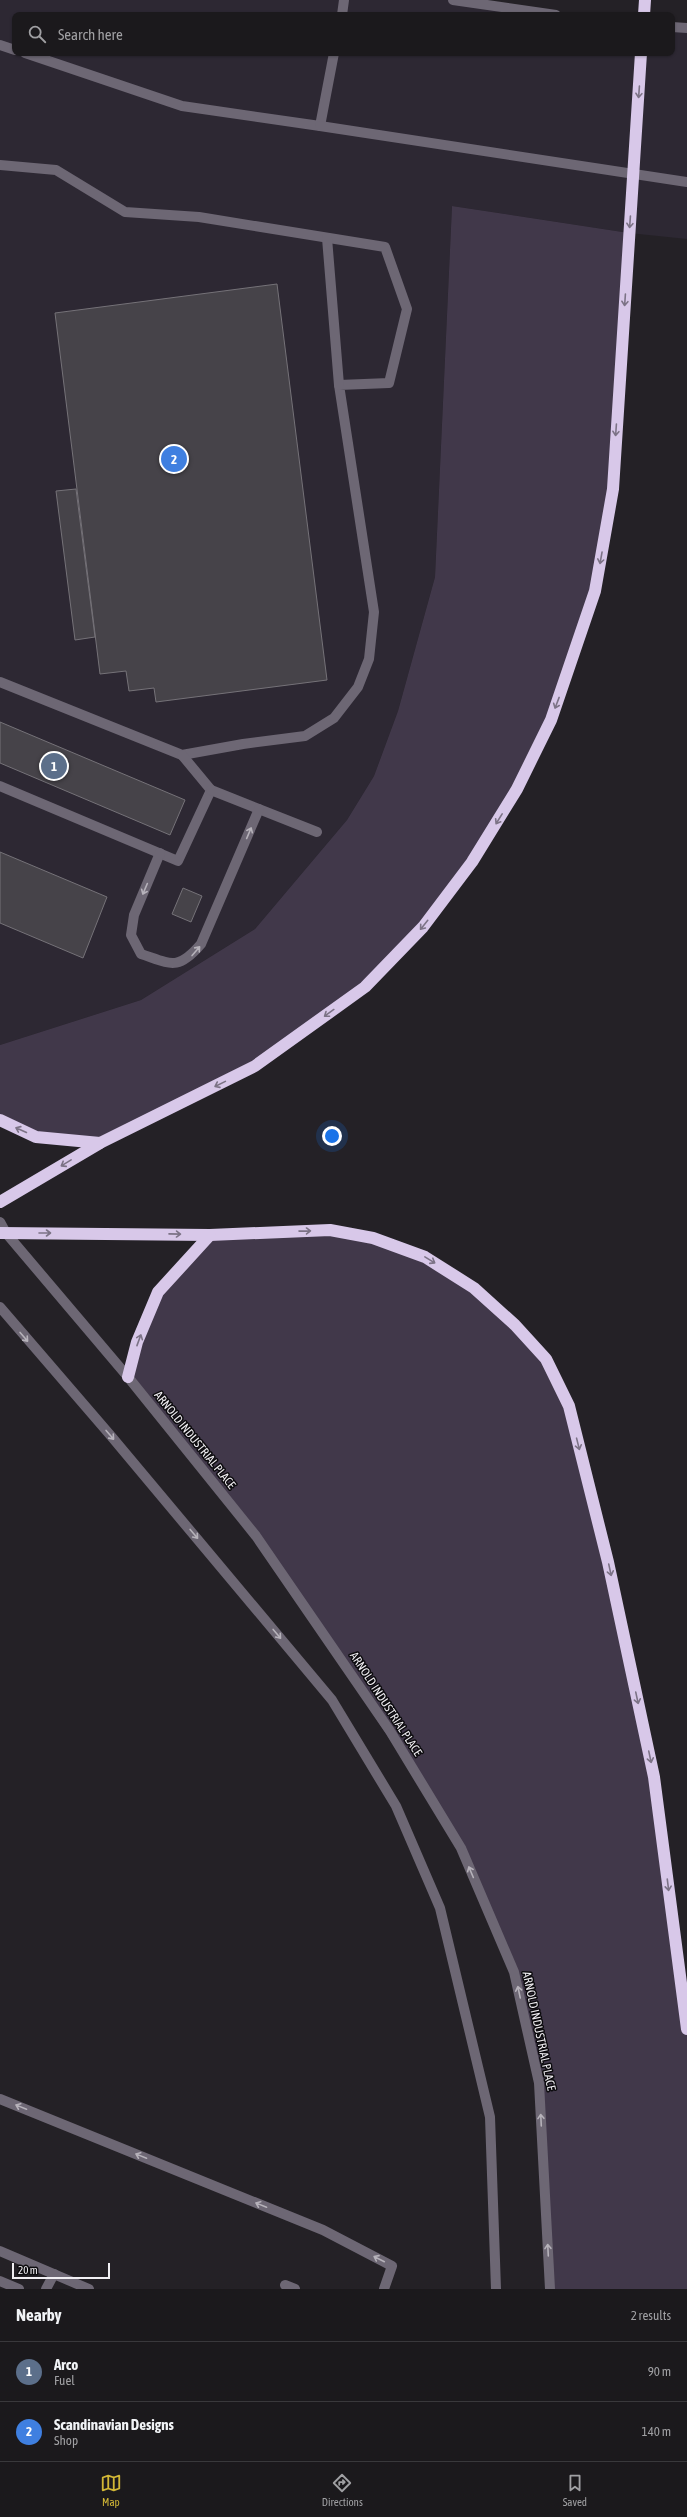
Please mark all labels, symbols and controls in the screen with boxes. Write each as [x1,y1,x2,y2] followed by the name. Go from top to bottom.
[12,12,675,56] search box
[26,23,48,45] icon: search
[58,26,123,43] text: Search here
[635,85,642,98] one-way arrow
[626,215,634,228] one-way arrow
[621,293,628,306] one-way arrow
[613,423,620,436] one-way arrow
[161,444,187,474] pin: 2
[597,552,605,565] one-way arrow
[553,696,561,708] one-way arrow
[41,751,67,781] pin: 1
[494,813,502,825] one-way arrow
[245,827,253,839] one-way arrow
[140,883,148,895] one-way arrow
[419,919,428,930] one-way arrow
[191,946,200,956] one-way arrow
[324,1009,335,1017] one-way arrow
[214,1081,226,1088] one-way arrow
[15,1126,27,1133] one-way arrow
[322,1126,342,1146] your location
[60,1159,72,1167] one-way arrow
[298,1227,311,1234] one-way arrow
[38,1229,51,1237] one-way arrow
[168,1230,181,1238] one-way arrow
[424,1256,435,1264] one-way arrow
[20,1332,29,1342] one-way arrow
[135,1334,143,1346] one-way arrow
[151,1388,239,1492] street label: ARNOLD INDUSTRIAL PLACE
[106,1430,115,1440] one-way arrow
[575,1437,583,1450] one-way arrow
[189,1529,198,1540] one-way arrow
[606,1564,614,1577] one-way arrow
[273,1629,282,1640] one-way arrow
[347,1649,425,1759] street label: ARNOLD INDUSTRIAL PLACE
[633,1691,641,1704] one-way arrow
[646,1750,654,1763] one-way arrow
[467,1866,474,1878] one-way arrow
[664,1879,672,1892] one-way arrow
[520,1970,558,2092] street label: ARNOLD INDUSTRIAL PLACE
[514,1986,522,1999] one-way arrow
[15,2103,27,2111] one-way arrow
[537,2114,544,2127] one-way arrow
[135,2152,147,2160] one-way arrow
[256,2201,268,2209] one-way arrow
[544,2244,551,2257] one-way arrow
[374,2255,386,2262] one-way arrow
[12,2261,110,2280] scale bar
[18,2264,38,2276] text: 20 m
[16,2305,62,2325] text: Nearby
[631,2308,671,2323] text: 2 results
[54,2356,78,2373] text: Arco
[26,2364,32,2379] text: 1
[648,2364,671,2379] text: 90 m
[54,2373,75,2388] text: Fuel
[54,2416,174,2433] text: Scandinavian Designs
[26,2424,32,2439] text: 2
[642,2424,671,2439] text: 140 m
[54,2433,78,2448] text: Shop
[100,2472,122,2508] tab: Map
[322,2472,363,2508] tab: Directions
[563,2472,587,2508] tab: Saved

